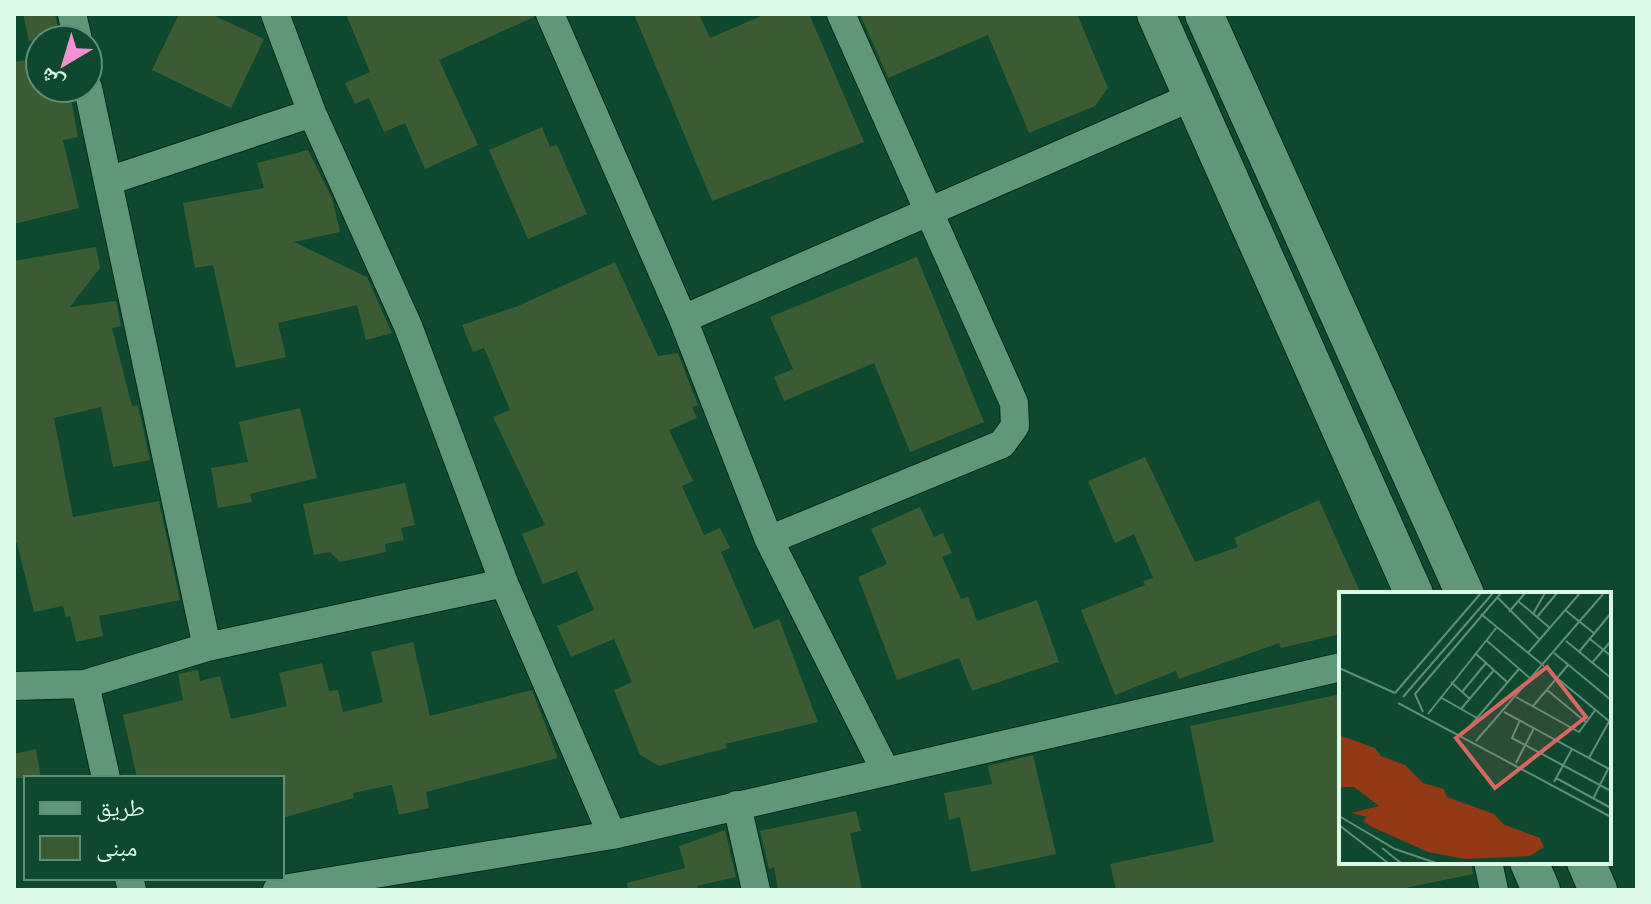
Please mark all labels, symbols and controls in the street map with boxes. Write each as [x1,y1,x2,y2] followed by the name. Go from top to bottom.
[24,24,104,104] north arrow
[33,62,70,100] text: ش
[1339,592,1611,864] inset map
[24,776,284,880] legend
[96,790,145,823] text: طريق
[96,830,137,863] text: مبنى

